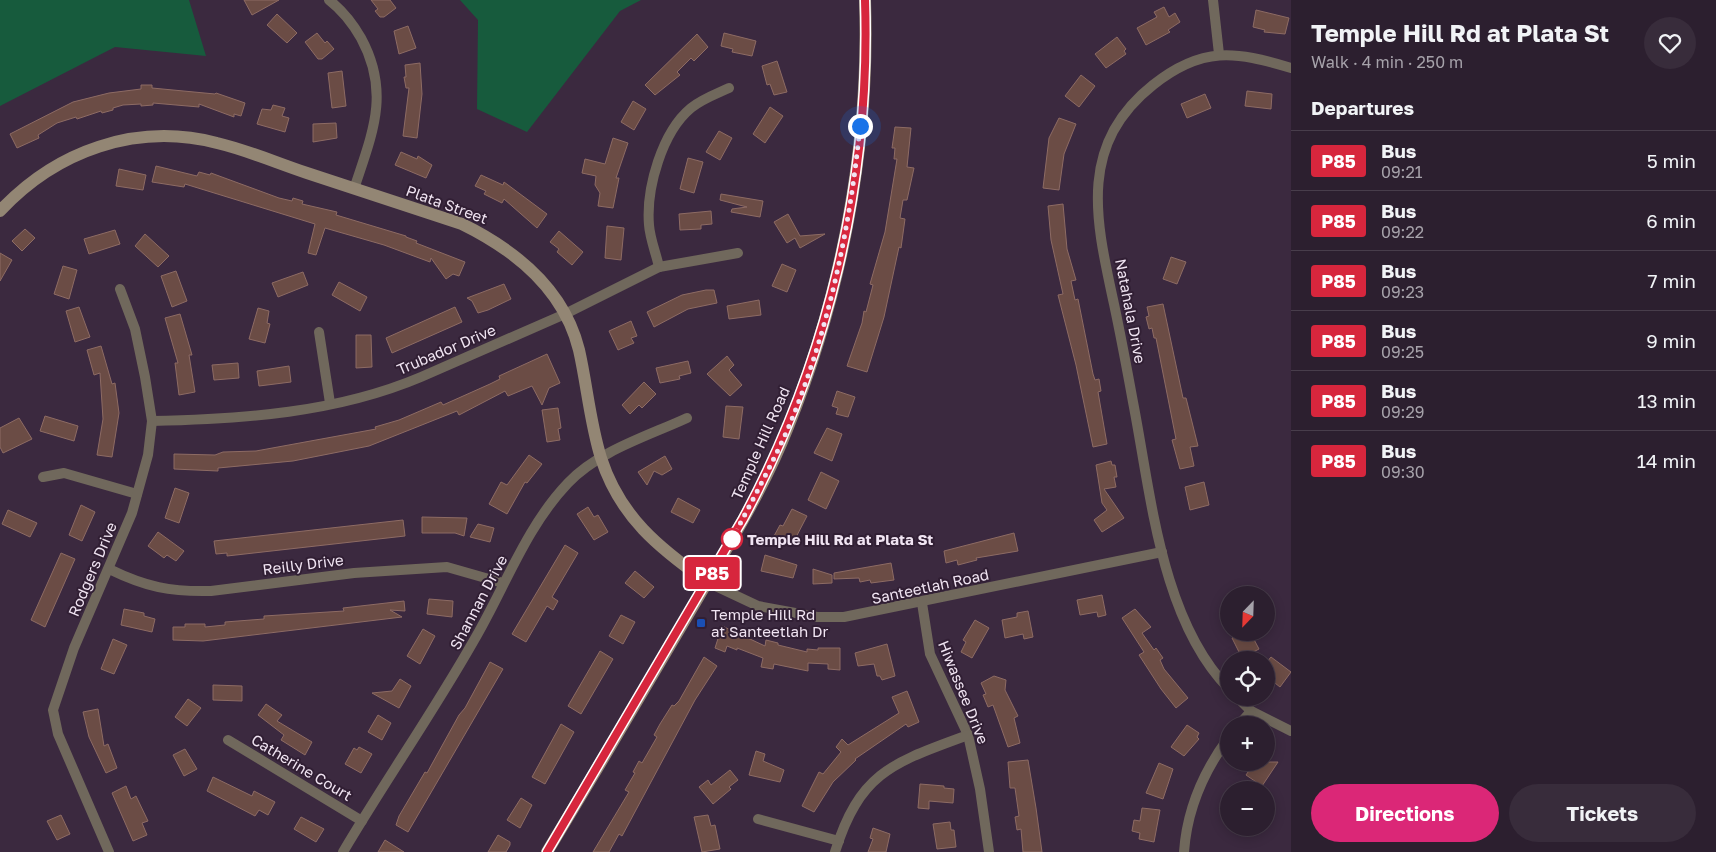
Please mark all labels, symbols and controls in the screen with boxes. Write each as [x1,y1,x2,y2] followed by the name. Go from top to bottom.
[1644,17,1696,69] button: heart
[1311,18,1609,47] text: Temple Hill Rd at Plata St
[1311,52,1463,72] text: Walk · 4 min · 250 m
[1311,96,1414,119] text: Departures
[848,114,873,139] your location
[1381,139,1416,162] text: Bus
[1647,149,1696,172] text: 5 min
[1321,150,1356,172] text: P85
[1381,162,1422,182] text: 09:21
[404,181,490,227] street label: Plata Street
[1381,199,1416,222] text: Bus
[1646,209,1696,232] text: 6 min
[1321,210,1356,232] text: P85
[1381,222,1424,242] text: 09:22
[1112,257,1150,365] street label: Natahala Drive
[1381,259,1416,282] text: Bus
[1648,269,1696,292] text: 7 min
[1321,270,1356,292] text: P85
[1381,282,1424,302] text: 09:23
[1381,319,1416,342] text: Bus
[394,320,498,378] street label: Trubador Drive
[1646,329,1696,352] text: 9 min
[1321,330,1356,352] text: P85
[1381,342,1424,362] text: 09:25
[1381,379,1416,402] text: Bus
[727,384,793,502] street label: Temple Hill Road
[1637,389,1696,412] text: 13 min
[1321,390,1356,412] text: P85
[1381,402,1424,422] text: 09:29
[1381,439,1416,462] text: Bus
[1637,449,1696,472] text: 14 min
[1321,450,1356,472] text: P85
[1381,462,1425,482] text: 09:30
[64,519,120,619] street label: Rodgers Drive
[721,528,743,550] marker: Temple Hill Rd at Plata St
[747,530,933,548] place label: Temple Hill Rd at Plata St
[262,550,345,578] street label: Reilly Drive
[446,551,511,652] street label: Shannan Drive
[683,557,741,589] line badge: P85
[695,562,729,584] text: P85
[870,565,990,607] street label: Santeetlah Road
[1220,586,1275,641] north arrow
[1220,586,1275,836] map controls
[711,605,828,640] place label: Temple Hill Rd at Santeetlah Dr
[695,617,707,629] marker: Temple Hill Rd at Santeetlah Dr
[935,638,993,747] street label: Hiwassee Drive
[1220,651,1275,706] button: locate
[1220,716,1275,771] button: +
[248,730,356,804] street label: Catherine Court
[1220,781,1275,836] button: −
[1311,784,1499,842] button: Directions
[1509,784,1696,842] button: Tickets

